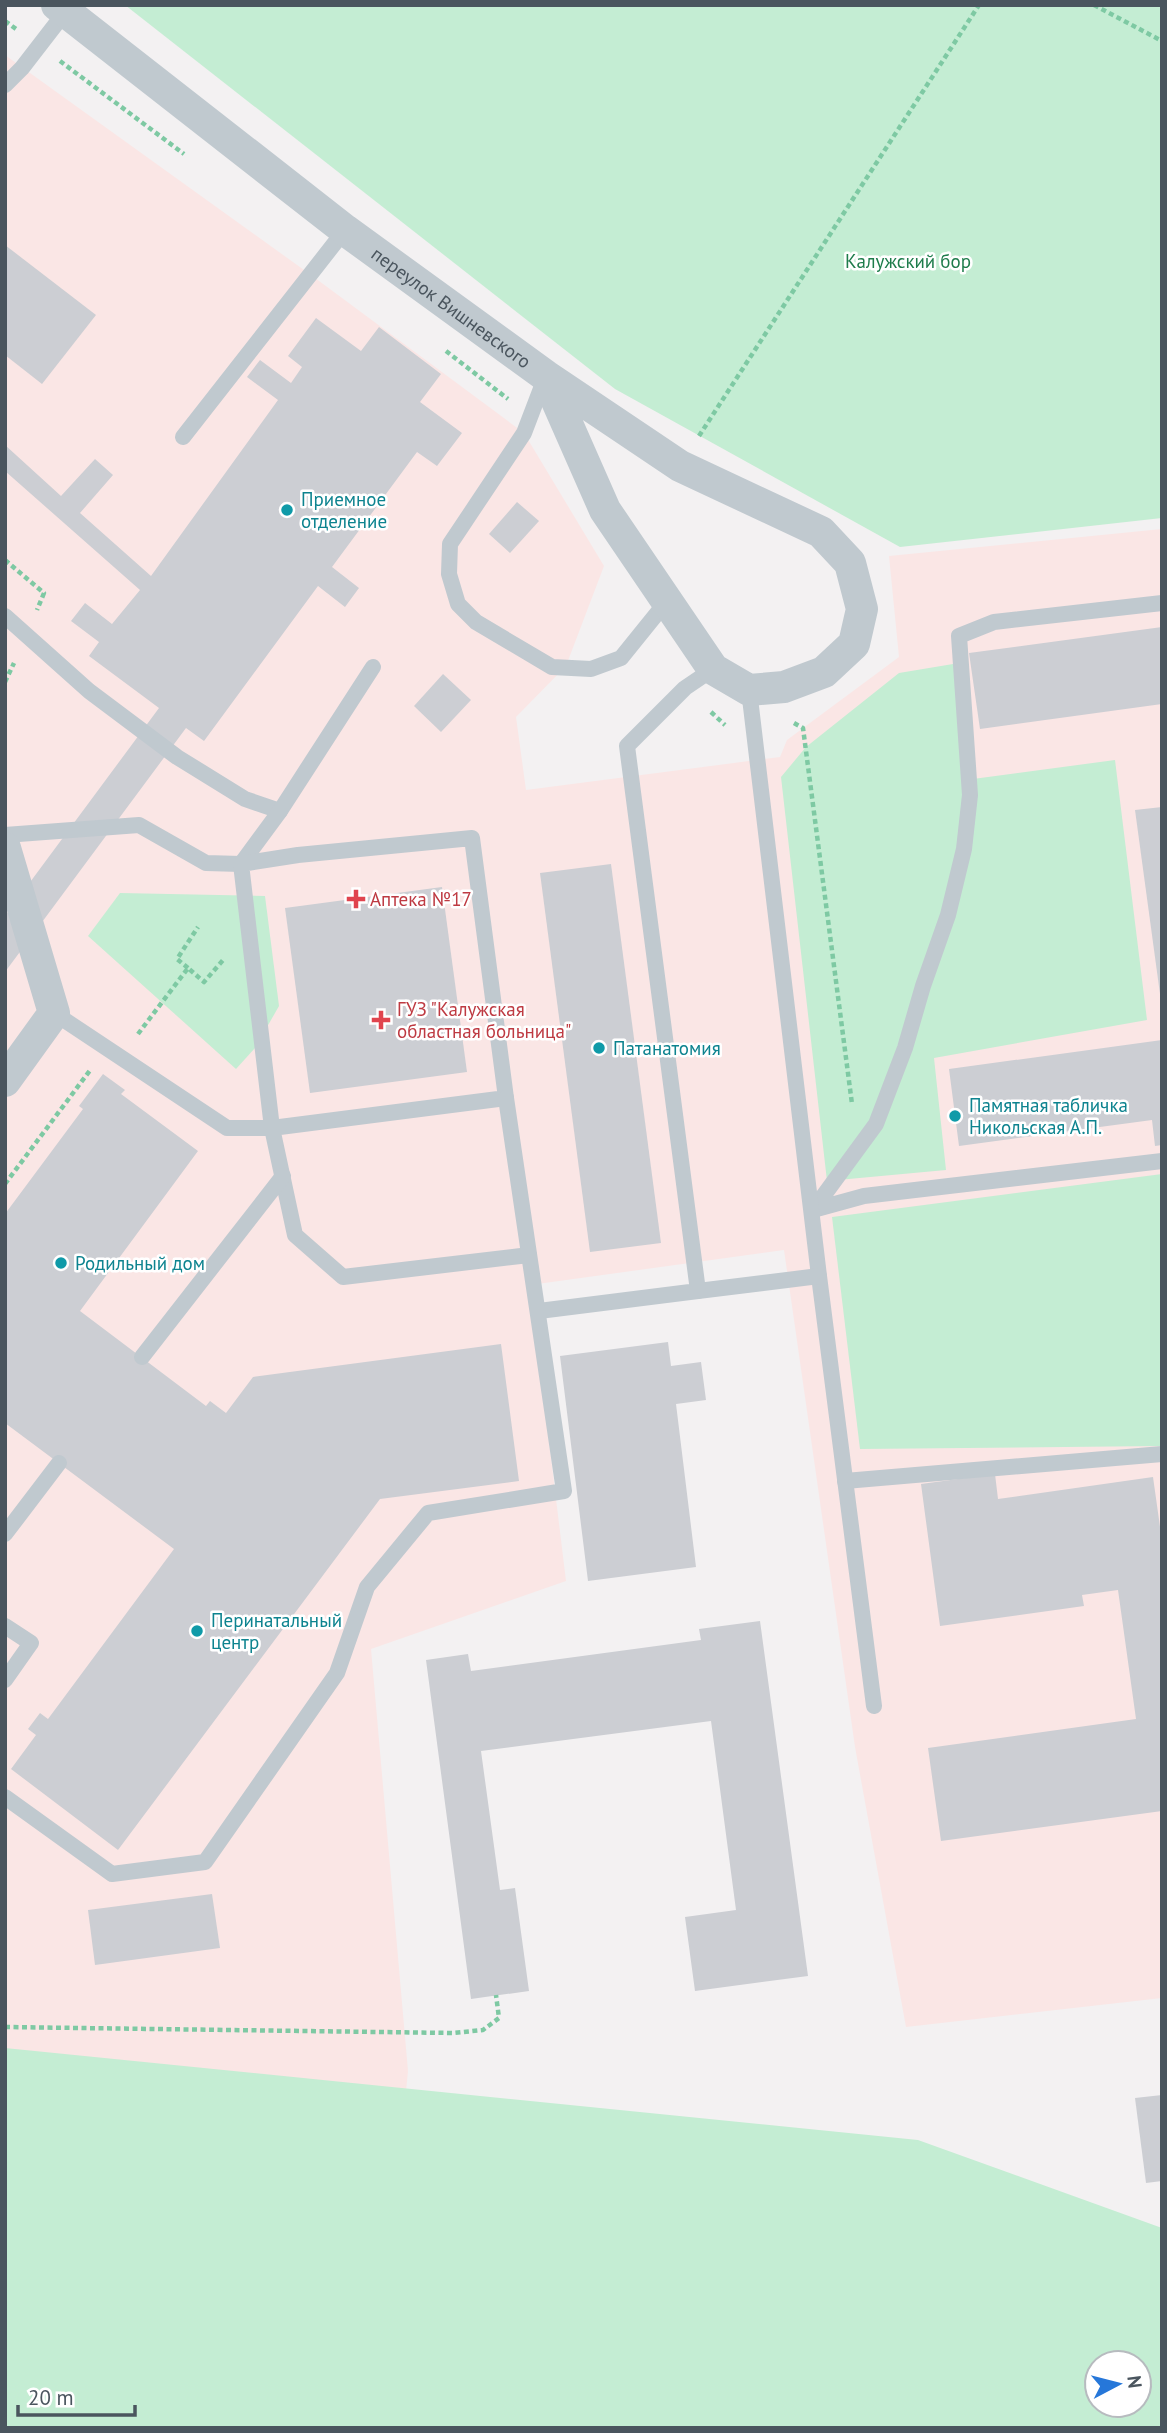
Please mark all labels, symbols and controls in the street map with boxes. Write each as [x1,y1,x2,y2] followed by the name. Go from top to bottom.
[367,241,536,373] street label: переулок Вишневского
[845,249,971,273] park label: Калужский бор
[301,487,387,533] place label: Приемное отделение
[279,502,295,518] marker: Приемное отделение
[370,887,472,911] place label: Аптека №17
[348,891,364,907] marker: Аптека №17
[397,997,571,1043] place label: ГУЗ "Калужская областная больница"
[371,1010,391,1030] marker: ГУЗ "Калужская областная больница"
[613,1036,721,1060] place label: Патанатомия
[591,1040,607,1056] marker: Патанатомия
[969,1093,1128,1139] place label: Памятная табличка Никольская А.П.
[947,1108,963,1124] marker: Памятная табличка Никольская А.П.
[75,1251,205,1275] place label: Родильный дом
[53,1255,69,1271] marker: Родильный дом
[211,1608,342,1654] place label: Перинатальный центр
[189,1623,205,1639] marker: Перинатальный центр
[1083,2349,1153,2419] north arrow
[18,2374,135,2418] scale bar
[1122,2374,1148,2390] text: N
[28,2384,74,2411] text: 20 m

